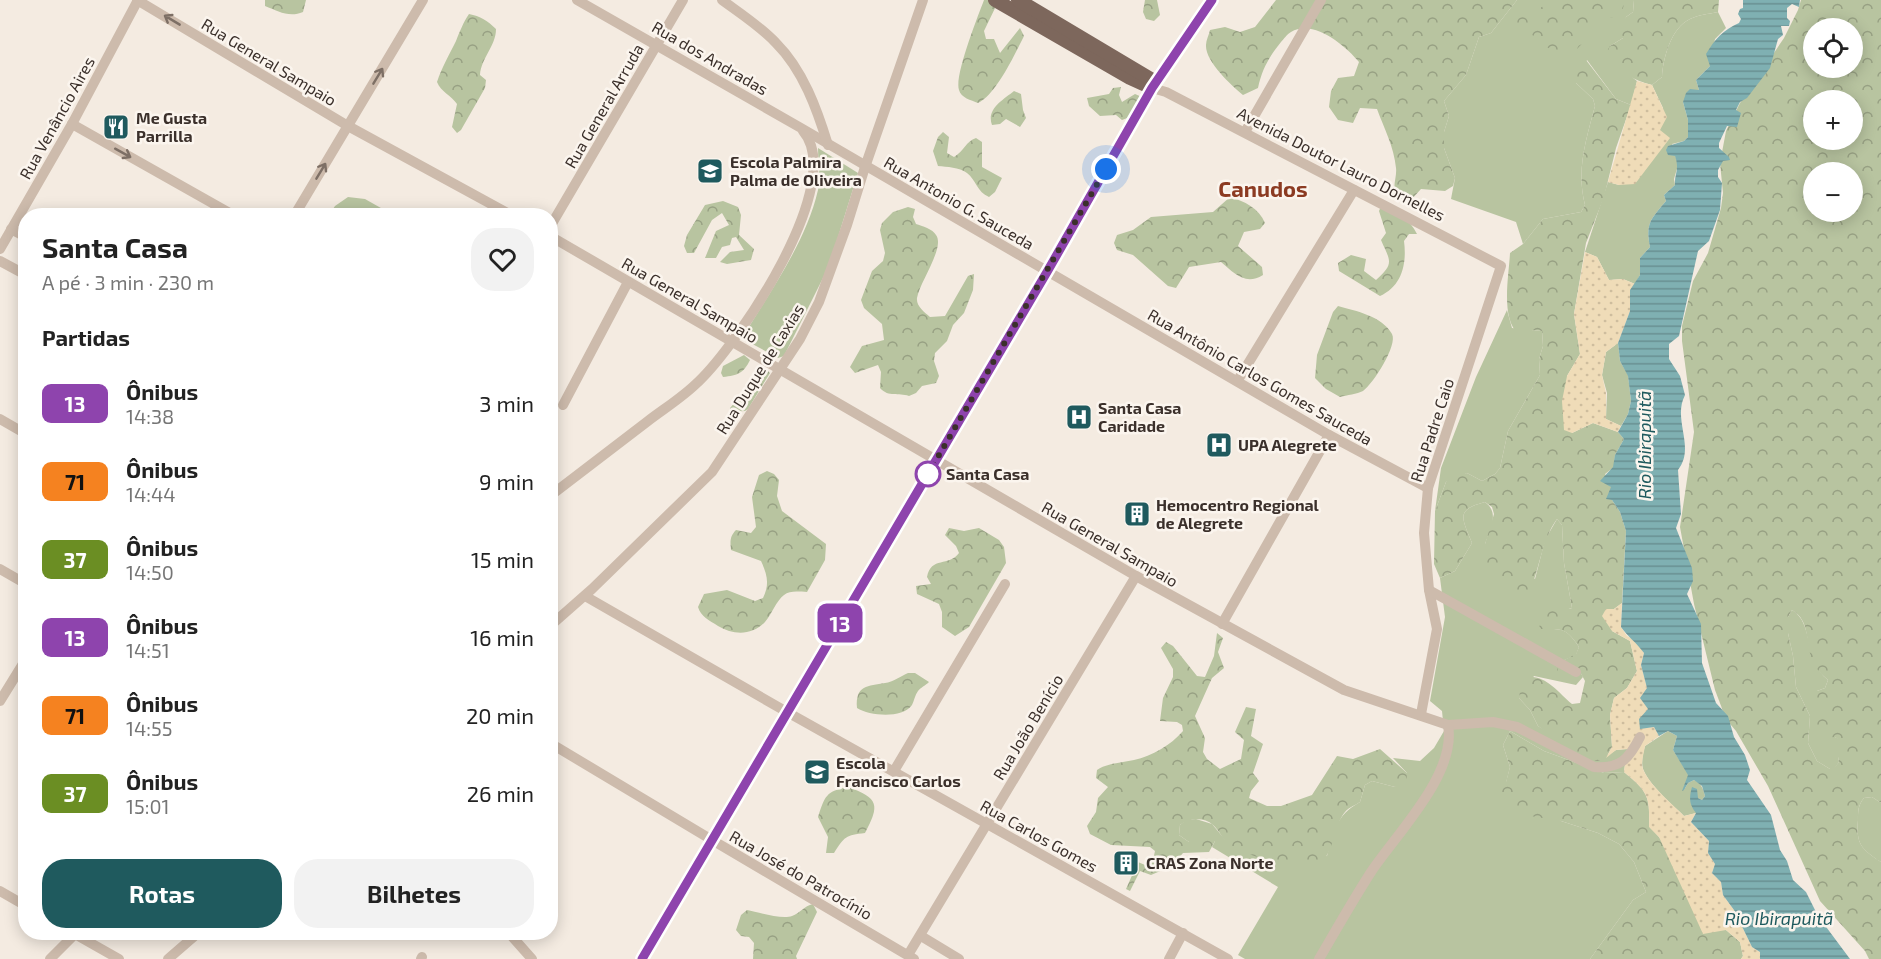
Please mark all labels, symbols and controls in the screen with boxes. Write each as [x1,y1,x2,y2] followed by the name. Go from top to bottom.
[164,14,181,26] one-way arrow
[198,14,340,109] street label: Rua General Sampaio
[649,17,772,98] street label: Rua dos Andradas
[1803,18,1863,222] map controls
[1803,18,1863,78] button: locate
[560,40,647,171] street label: Rua General Arruda
[15,53,98,182] street label: Rua Venâncio Aires
[372,68,384,85] one-way arrow
[1803,90,1863,150] button: +
[1234,103,1448,224] street label: Avenida Doutor Lauro Dornelles
[136,108,207,145] place label: Me Gusta Parrilla
[101,112,131,142] restaurant icon: Me Gusta Parrilla
[114,147,131,159] one-way arrow
[730,152,862,189] place label: Escola Palmira Palma de Oliveira
[881,152,1037,253] street label: Rua Antonio G. Sauceda
[1091,154,1121,184] your location
[695,156,725,186] school or university icon: Escola Palmira Palma de Oliveira
[1803,162,1863,222] button: −
[315,163,327,180] one-way arrow
[1218,175,1308,201] district label: Canudos
[471,228,534,291] button: heart
[42,230,188,264] text: Santa Casa
[619,253,762,346] street label: Rua General Sampaio
[42,270,214,294] text: A pé · 3 min · 230 m
[712,300,807,437] street label: Rua Duque de Caxias
[1145,304,1376,449] street label: Rua Antônio Carlos Gomes Sauceda
[42,324,130,350] text: Partidas
[1406,376,1457,484] street label: Rua Padre Caio
[126,378,198,404] text: Ônibus
[479,390,534,416] text: 3 min
[65,391,85,416] text: 13
[1633,391,1655,499] water label: Rio Ibirapuitã
[1098,398,1181,435] place label: Santa Casa Caridade
[1064,402,1094,432] hospital icon: Santa Casa Caridade
[126,404,174,428] text: 14:38
[1204,430,1234,460] hospital icon: UPA Alegrete
[1238,435,1337,454] place label: UPA Alegrete
[126,456,198,482] text: Ônibus
[915,461,941,487] marker: Santa Casa
[946,464,1029,483] place label: Santa Casa
[479,468,534,494] text: 9 min
[65,469,85,494] text: 71
[126,482,176,506] text: 14:44
[1156,495,1320,532] place label: Hemocentro Regional de Alegrete
[1039,497,1182,590] street label: Rua General Sampaio
[1122,499,1152,529] building icon: Hemocentro Regional de Alegrete
[126,534,198,560] text: Ônibus
[471,546,534,572] text: 15 min
[64,547,87,572] text: 37
[126,560,174,584] text: 14:50
[813,604,867,642] line badge: 13
[830,611,850,636] text: 13
[126,612,198,638] text: Ônibus
[470,624,534,650] text: 16 min
[65,625,85,650] text: 13
[126,638,170,662] text: 14:51
[989,671,1067,783] street label: Rua João Benício
[126,690,198,716] text: Ônibus
[466,702,534,728] text: 20 min
[65,703,85,728] text: 71
[126,716,172,740] text: 14:55
[836,753,961,790] place label: Escola Francisco Carlos
[802,757,832,787] school or university icon: Escola Francisco Carlos
[126,768,198,794] text: Ônibus
[467,780,534,806] text: 26 min
[64,781,87,806] text: 37
[126,794,169,818] text: 15:01
[977,795,1101,876] street label: Rua Carlos Gomes
[727,826,876,923] street label: Rua José do Patrocínio
[1111,848,1141,878] building icon: CRAS Zona Norte
[1146,853,1273,872] place label: CRAS Zona Norte
[42,859,282,928] button: Rotas
[294,859,534,928] button: Bilhetes
[1725,907,1833,929] water label: Rio Ibirapuitã

